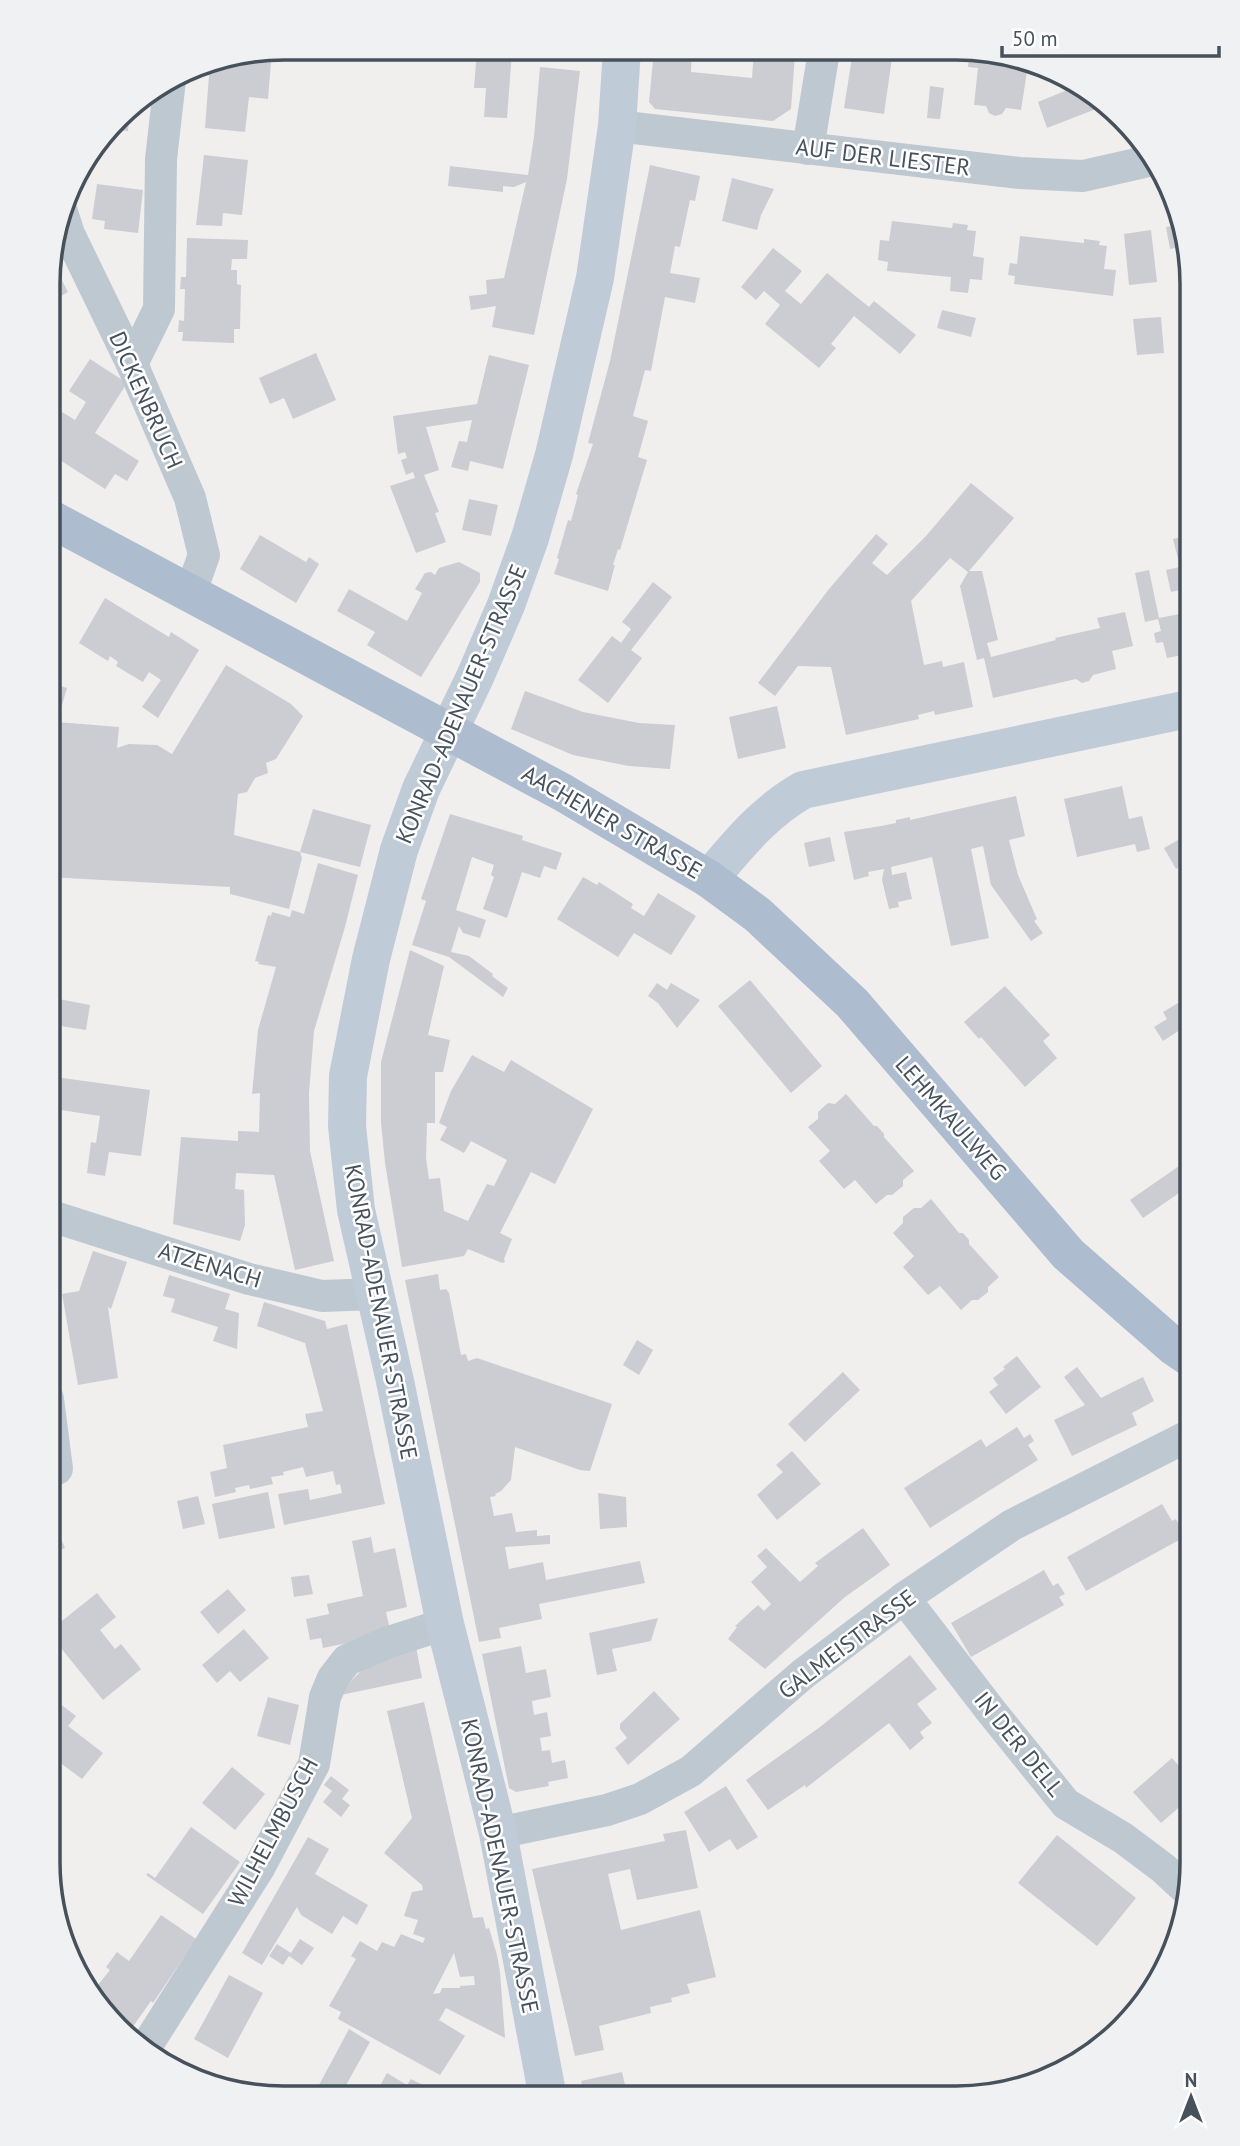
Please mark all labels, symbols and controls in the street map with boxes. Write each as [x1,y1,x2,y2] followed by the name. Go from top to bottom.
[1002,14,1219,58] scale bar
[1012,25,1058,52] text: 50 m
[794,131,972,182] street label: AUF DER LIESTER
[103,327,190,473] street label: DICKENBRUCH
[389,560,533,848] street label: KONRAD-ADENAUER-STRASSE
[517,758,707,885] street label: AACHENER STRASSE
[889,1050,1013,1186] street label: LEHMKAULWEG
[339,1162,424,1462] street label: KONRAD-ADENAUER-STRASSE
[155,1235,265,1294] street label: ATZENACH
[772,1582,921,1705] street label: GALMEISTRASSE
[968,1685,1071,1802] street label: IN DER DELL
[455,1716,546,2016] street label: KONRAD-ADENAUER-STRASSE
[221,1752,324,1911] street label: WILHELMBUSCH
[1156,2062,1226,2132] north arrow
[1185,2068,1197,2092] text: N

